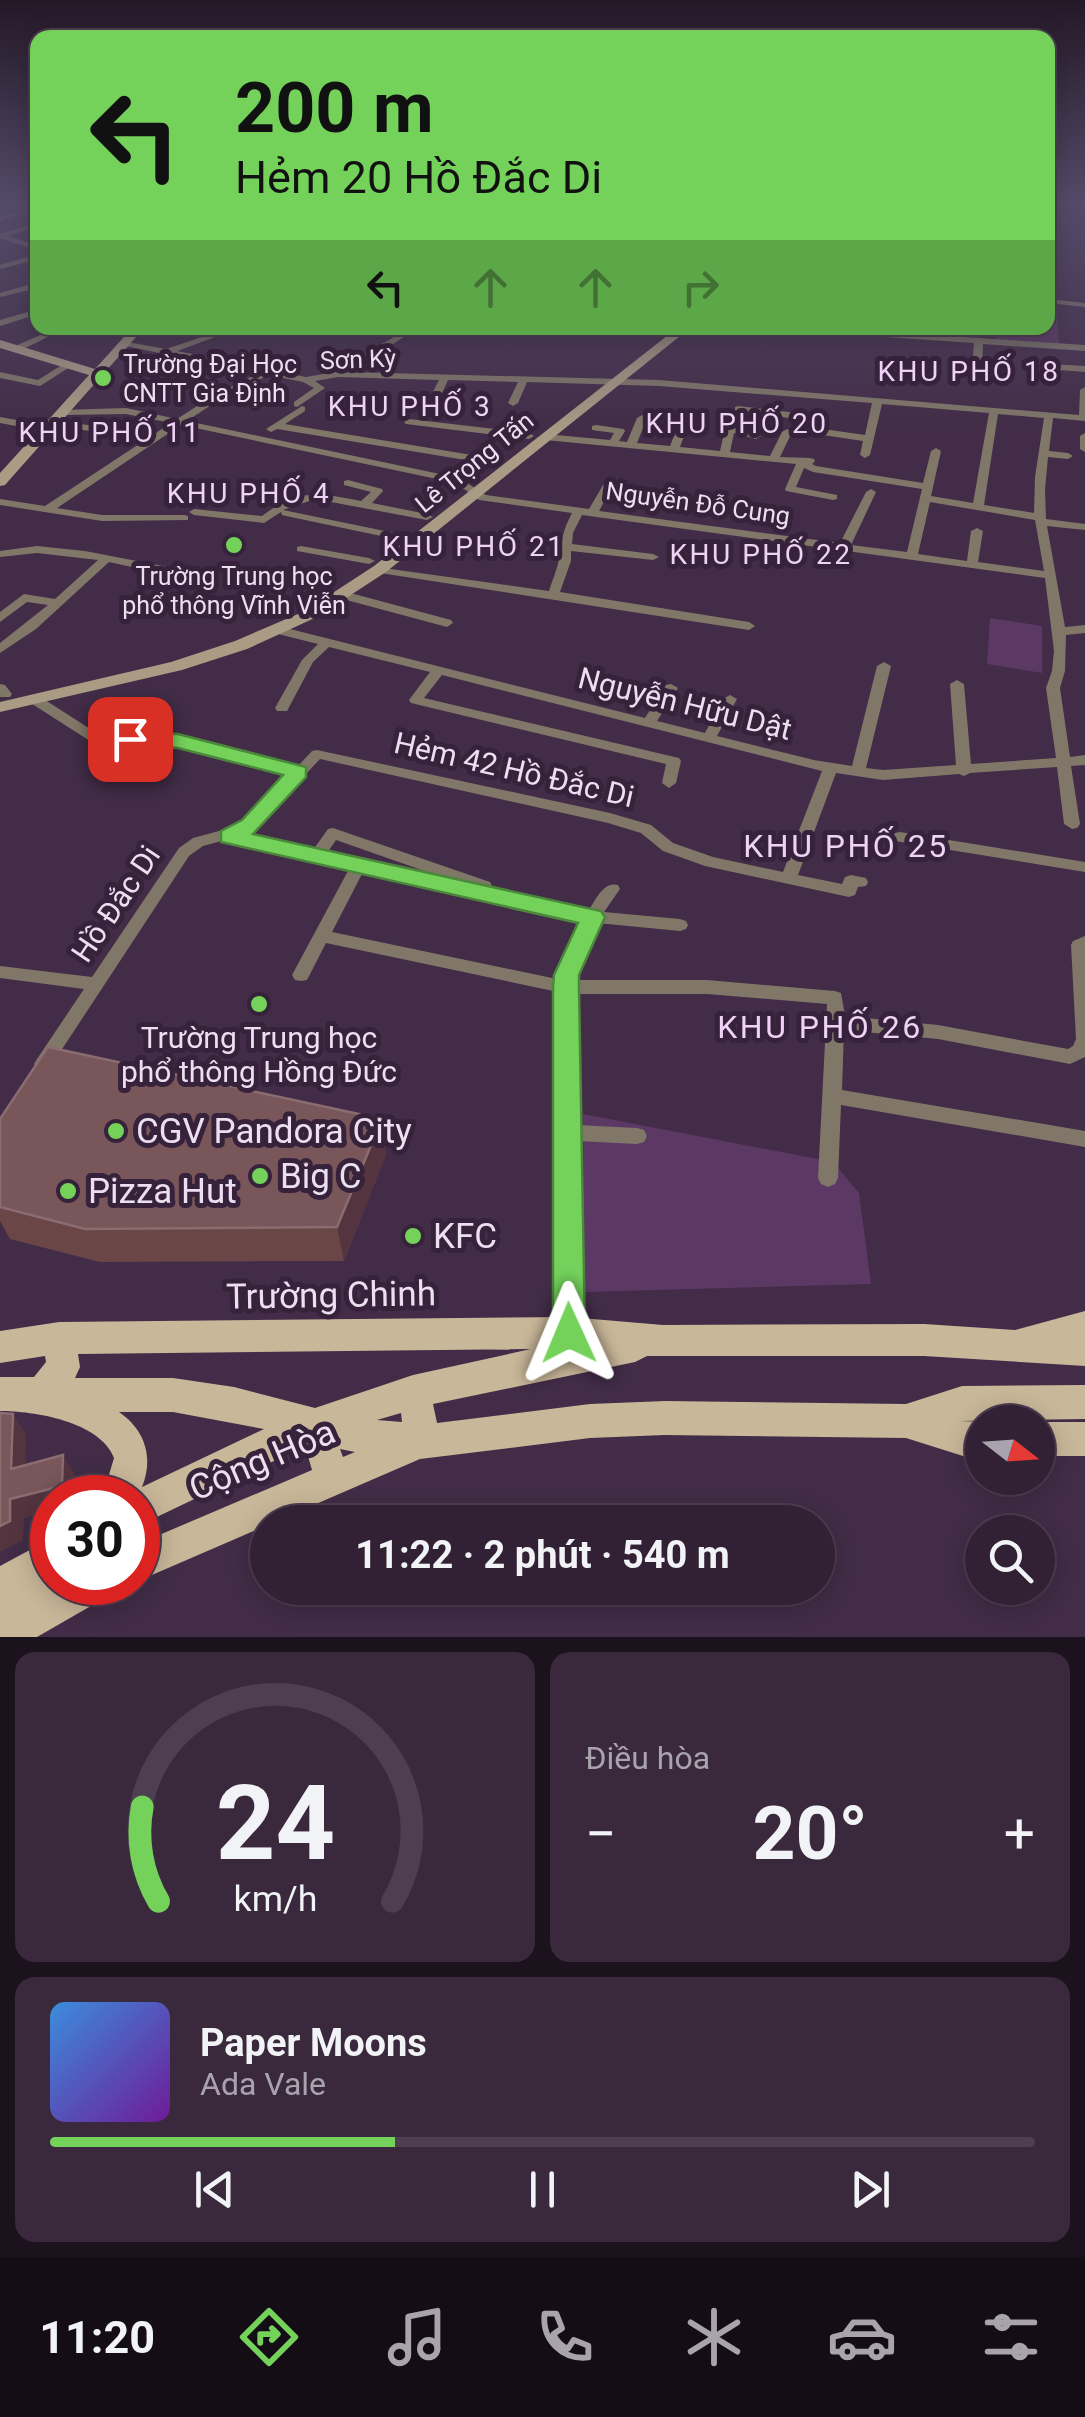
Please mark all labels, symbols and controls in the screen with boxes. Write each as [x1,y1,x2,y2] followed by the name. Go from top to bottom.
[235,67,434,149] text: 200 m
[70,70,200,200] icon: left
[235,151,602,204] text: Hẻm 20 Hồ Đắc Di
[358,260,413,315] icon: left
[463,260,518,315] icon: ahead
[568,260,623,315] icon: ahead
[673,260,728,315] icon: right
[319,344,397,375] street label: Sơn Kỳ
[123,350,297,408] place label: Trường Đại Học CNTT Gia Định
[878,353,1060,388] district label: KHU PHỐ 18
[92,367,114,389] marker: Trường Đại Học CNTT Gia Định
[328,388,492,423] district label: KHU PHỐ 3
[646,405,828,440] district label: KHU PHỐ 20
[409,406,539,519] street label: Lê Trọng Tấn
[19,414,201,449] district label: KHU PHỐ 11
[167,475,331,510] district label: KHU PHỐ 4
[604,476,792,531] street label: Nguyễn Đỗ Cung
[383,528,565,563] district label: KHU PHỐ 21
[223,534,245,556] marker: Trường Trung học phổ thông Vĩnh Viễn
[670,536,852,571] district label: KHU PHỐ 22
[122,562,346,620] place label: Trường Trung học phổ thông Vĩnh Viễn
[575,660,795,747] street label: Nguyễn Hữu Dật
[88,697,173,782] pin
[103,712,158,767] icon: arrive
[391,725,637,814] street label: Hẻm 42 Hồ Đắc Di
[743,826,949,865] district label: KHU PHỐ 25
[64,839,167,968] street label: Hồ Đắc Di
[248,993,270,1015] marker: Trường Trung học phổ thông Hồng Đức
[717,1007,923,1046] district label: KHU PHỐ 26
[121,1020,397,1089] place label: Trường Trung học phổ thông Hồng Đức
[136,1111,412,1152] place label: CGV Pandora City
[105,1120,127,1142] marker: CGV Pandora City
[280,1156,361,1197] place label: Big C
[249,1165,271,1187] marker: Big C
[88,1171,237,1212] place label: Pizza Hut
[57,1180,79,1202] marker: Pizza Hut
[433,1216,497,1257] place label: KFC
[402,1225,424,1247] marker: KFC
[226,1273,436,1318] street label: Trường Chinh
[517,1281,621,1385] position arrow
[965,1405,1055,1495] north arrow
[965,1405,1055,1605] map controls
[183,1411,341,1509] street label: Cộng Hòa
[30,1475,160,1605] speed limit sign: 30
[965,1515,1055,1605] button: search
[355,1533,730,1577] text: 11:22 · 2 phút · 540 m
[585,1739,710,1777] text: Điều hòa
[215,1763,335,1884] text: 24
[752,1789,868,1877] text: 20°
[585,1802,616,1866] text: −
[1004,1802,1035,1866] text: +
[233,1878,317,1920] text: km/h
[200,2021,427,2065] text: Paper Moons
[200,2065,326,2103] text: Ada Vale
[187,2162,242,2217] icon: previous
[515,2162,570,2217] icon: pause
[843,2162,898,2217] icon: next
[234,2302,304,2372] icon: directions
[382,2302,452,2372] icon: music
[530,2302,600,2372] icon: phone
[679,2302,749,2372] icon: climate
[827,2302,897,2372] icon: car
[976,2302,1046,2372] icon: filters
[39,2311,155,2364] text: 11:20

